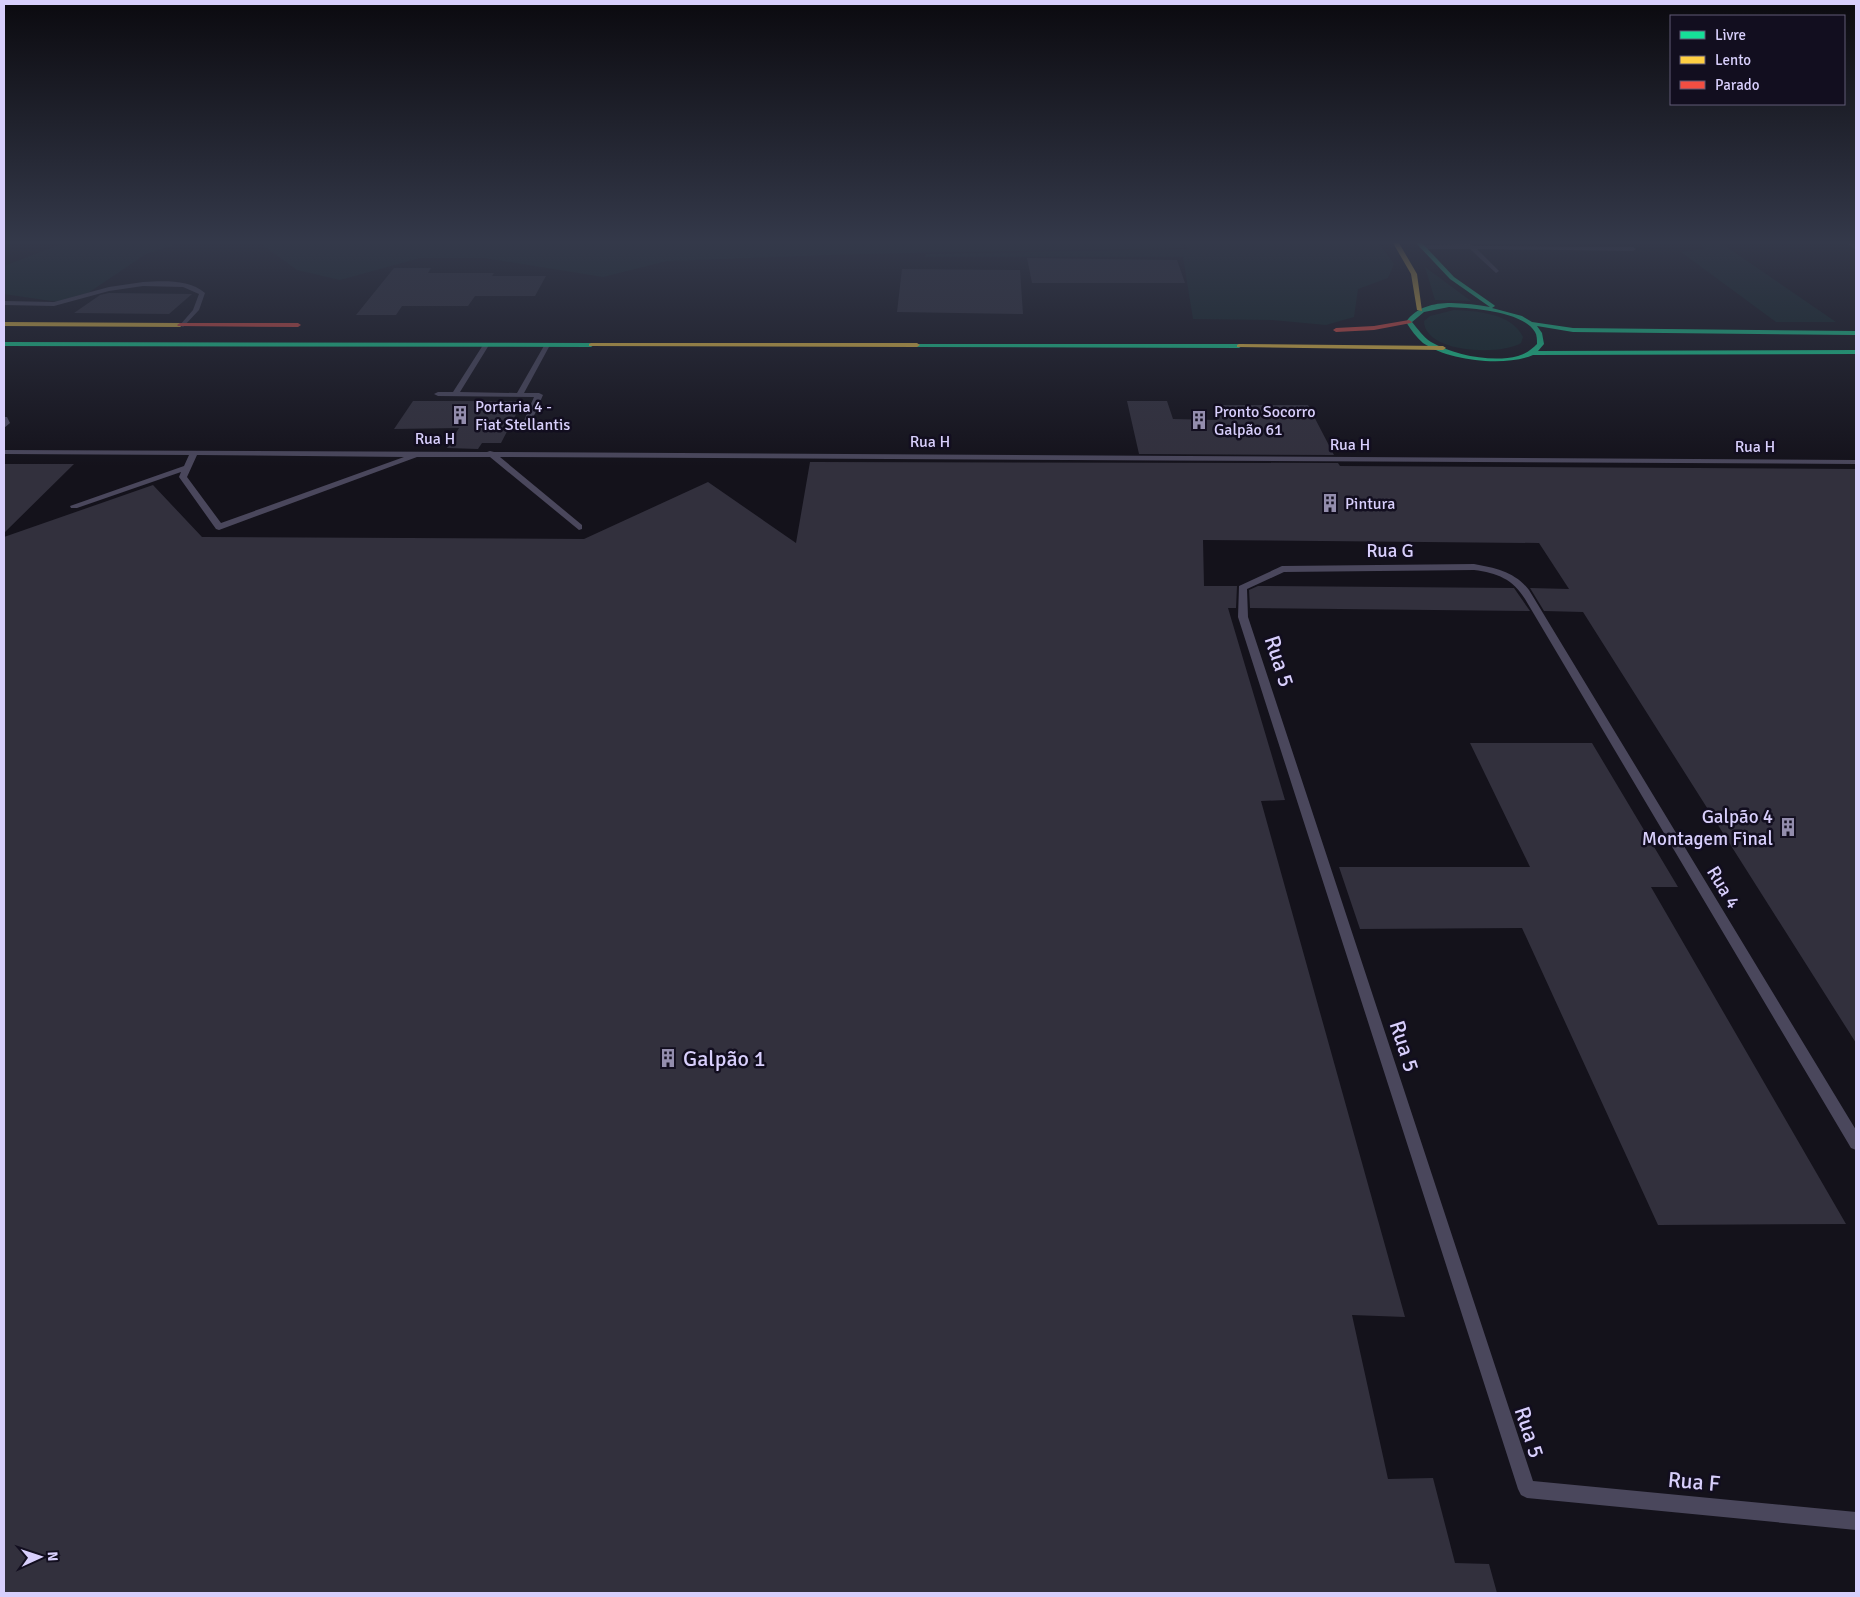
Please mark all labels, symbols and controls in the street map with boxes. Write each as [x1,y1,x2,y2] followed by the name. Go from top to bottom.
[1670,15,1845,105] legend
[1715,26,1746,44] text: Livre
[1715,51,1751,69] text: Lento
[1715,76,1760,94] text: Parado
[475,397,570,435] place label: Portaria 4 - Fiat Stellantis
[1214,402,1316,440] place label: Pronto Socorro Galpão 61
[449,404,471,426] building icon: Portaria 4 - Fiat Stellantis
[1188,409,1210,431] building icon: Pronto Socorro Galpão 61
[415,429,455,449] street label: Rua H
[910,432,950,452] street label: Rua H
[1330,435,1370,455] street label: Rua H
[1735,437,1775,457] street label: Rua H
[1319,492,1341,514] building icon: Pintura
[1345,494,1395,514] place label: Pintura
[1366,539,1414,563] street label: Rua G
[1259,632,1300,690] street label: Rua 5
[1642,805,1773,851] place label: Galpão 4 Montagem Final
[1777,816,1799,838] building icon: Galpão 4 Montagem Final
[1701,862,1745,913] street label: Rua 4
[1384,1017,1425,1075] street label: Rua 5
[683,1045,766,1072] place label: Galpão 1
[657,1047,679,1069] building icon: Galpão 1
[1509,1403,1550,1461] street label: Rua 5
[1667,1466,1721,1497] street label: Rua F
[15,1532,65,1582] north arrow
[44,1551,61,1562] text: N

